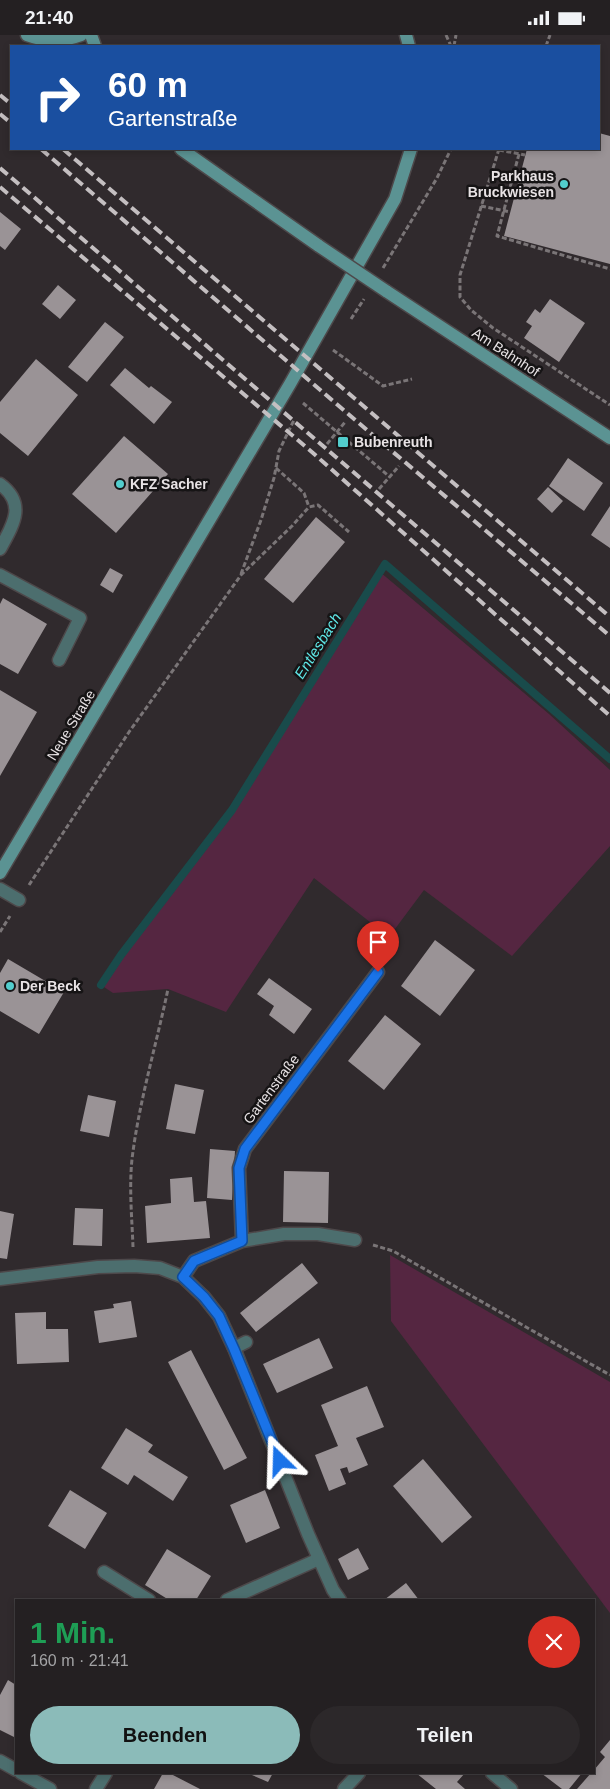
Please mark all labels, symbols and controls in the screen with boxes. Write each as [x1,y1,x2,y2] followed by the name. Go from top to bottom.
[25,7,74,28] text: 21:40
[25,65,90,130] icon: right
[108,65,188,104] text: 60 m
[108,106,238,131] text: Gartenstraße
[468,168,554,200] place label: Parkhaus Bruckwiesen
[558,178,570,190] marker: Parkhaus Bruckwiesen
[469,324,543,380] street label: Am Bahnhof
[354,434,433,450] place label: Bubenreuth
[336,435,350,449] marker: Bubenreuth
[130,476,208,492] place label: KFZ Sacher
[114,478,126,490] marker: KFZ Sacher
[291,610,344,682] water label: Entlesbach
[44,687,98,763] street label: Neue Straße
[357,921,399,972] pin
[364,928,392,956] icon: arrive
[20,978,81,994] place label: Der Beck
[4,980,16,992] marker: Der Beck
[240,1051,302,1127] street label: Gartenstraße
[253,1434,305,1486] position arrow
[30,1616,115,1649] text: 1 Min.
[528,1616,580,1668] button: close
[30,1652,129,1669] text: 160 m · 21:41
[30,1706,300,1764] button: Beenden
[310,1706,580,1764] button: Teilen

